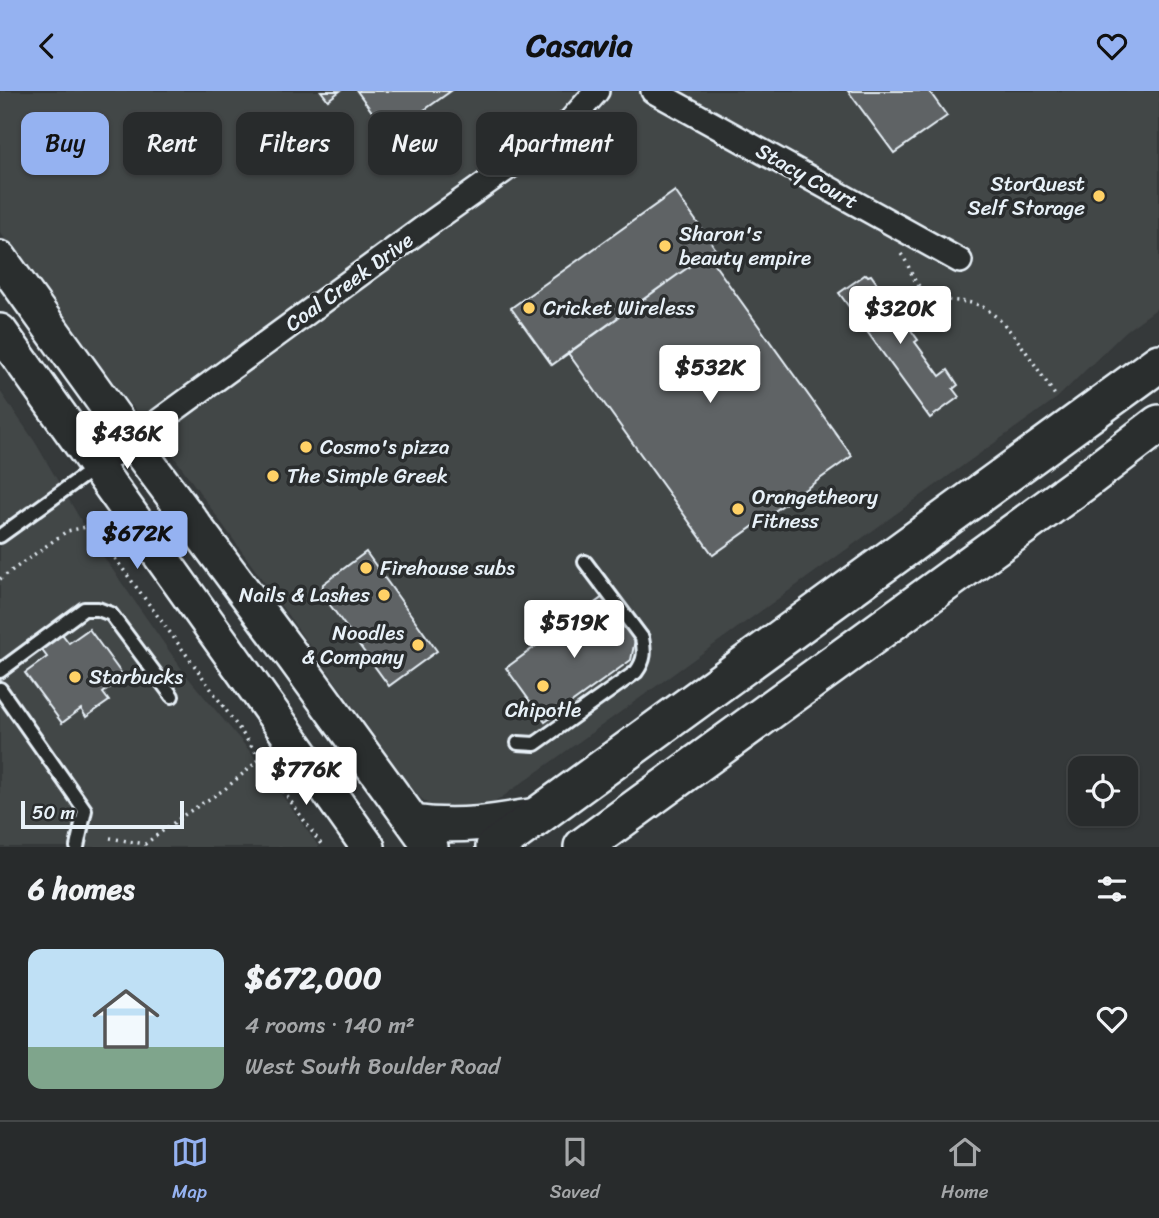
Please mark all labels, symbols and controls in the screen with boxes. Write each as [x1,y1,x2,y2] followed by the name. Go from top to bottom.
[526,17,633,74] text: Casavia
[28,27,66,65] icon: back
[1093,27,1131,65] icon: heart
[21,112,109,175] chip: Buy
[123,112,222,175] chip: Rent
[236,112,354,175] chip: Filters
[368,112,462,175] chip: New
[476,112,637,175] chip: Apartment
[749,132,865,220] street label: Stacy Court
[968,165,1085,227] place label: StorQuest Self Storage
[1091,188,1107,204] marker: StorQuest Self Storage
[679,215,811,277] place label: Sharon's beauty empire
[276,222,422,342] street label: Coal Creek Drive
[657,238,673,254] marker: Sharon's beauty empire
[851,287,949,346] pin: $320K
[865,288,935,329] text: $320K
[543,289,695,327] place label: Cricket Wireless
[521,300,537,316] marker: Cricket Wireless
[661,345,759,405] pin: $532K
[675,347,745,388] text: $532K
[78,411,176,471] pin: $436K
[92,413,162,454] text: $436K
[320,428,450,466] place label: Cosmo's pizza
[298,439,314,455] marker: Cosmo's pizza
[287,457,448,495] place label: The Simple Greek
[265,468,281,484] marker: The Simple Greek
[752,478,878,540] place label: Orangetheory Fitness
[730,501,746,517] marker: Orangetheory Fitness
[88,511,186,571] pin: $672K
[103,513,171,554] text: $672K
[380,549,515,587] place label: Firehouse subs
[358,560,374,576] marker: Firehouse subs
[239,576,370,614] place label: Nails & Lashes
[376,587,392,603] marker: Nails & Lashes
[525,601,623,660] pin: $519K
[540,602,608,643] text: $519K
[301,614,404,676] place label: Noodles & Company
[410,637,426,653] marker: Noodles & Company
[89,658,184,696] place label: Starbucks
[67,669,83,685] marker: Starbucks
[535,678,551,694] marker: Chipotle
[505,691,581,729] place label: Chipotle
[257,747,355,807] pin: $776K
[272,749,340,790] text: $776K
[1068,756,1138,826] map controls
[1068,756,1138,826] button: locate
[32,796,75,829] text: 50 m
[21,798,184,830] scale bar
[28,862,135,916] text: 6 homes
[1093,870,1131,908] icon: filters
[245,951,382,1005] text: $672,000
[84,977,168,1061] icon: home
[1093,1000,1131,1038] icon: heart
[245,1005,415,1046] text: 4 rooms · 140 m²
[245,1046,500,1087] text: West South Boulder Road
[171,1133,209,1208] tab: Map
[550,1133,600,1208] tab: Saved
[941,1133,988,1208] tab: Home

